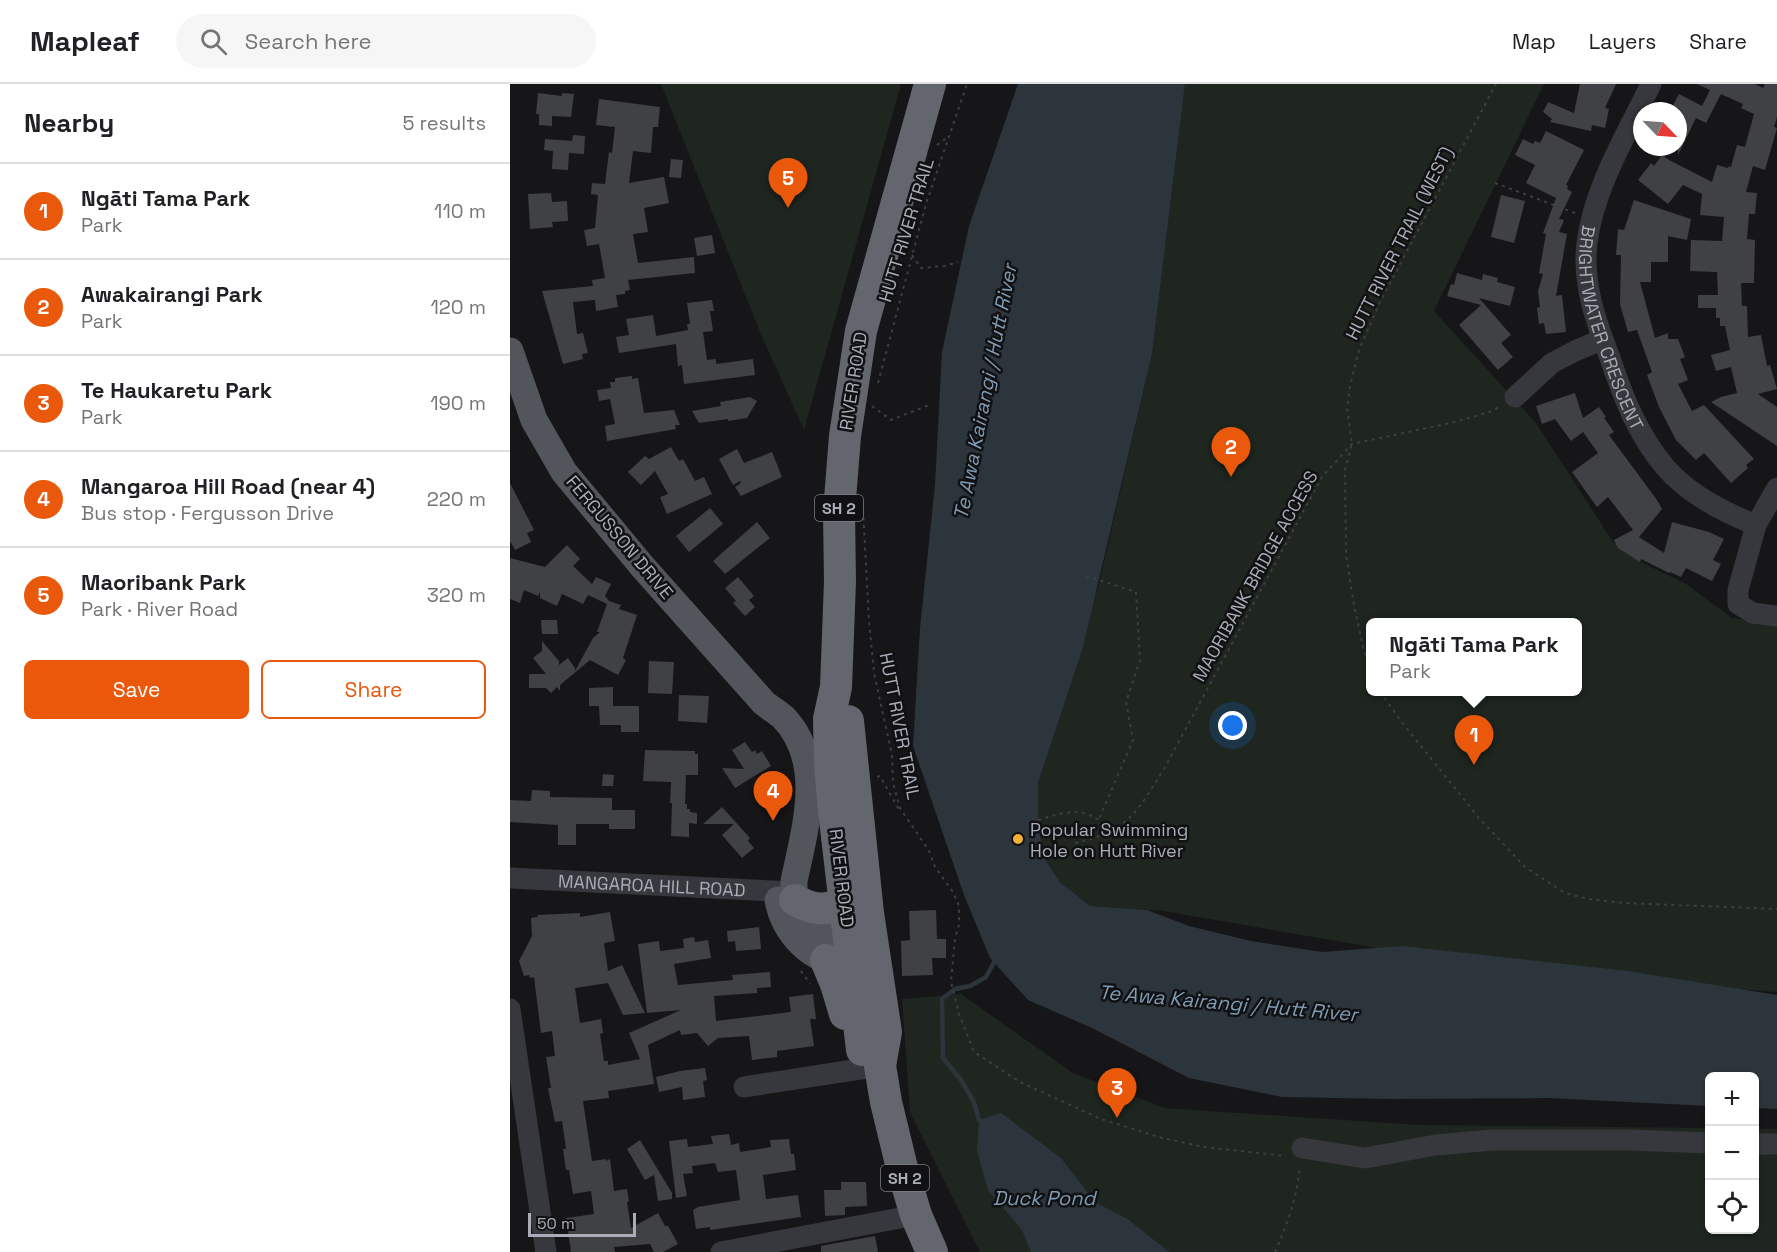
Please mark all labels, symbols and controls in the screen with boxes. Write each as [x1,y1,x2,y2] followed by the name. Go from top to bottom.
[176,14,596,68] search box
[30,23,140,59] text: Mapleaf
[197,25,230,58] icon: search
[245,27,372,55] text: Search here
[1512,28,1556,55] text: Map
[1589,28,1656,55] text: Layers
[1689,28,1747,55] text: Share
[1633,102,1687,156] north arrow
[24,106,114,140] text: Nearby
[402,110,486,136] text: 5 results
[1340,142,1458,344] street label: HUTT RIVER TRAIL (WEST)
[873,155,939,305] street label: HUTT RIVER TRAIL
[768,158,808,208] pin: 5
[81,184,250,212] text: Ngāti Tama Park
[39,198,48,224] text: 1
[434,198,486,224] text: 110 m
[81,212,123,238] text: Park
[1574,224,1649,434] street label: BRIGHTWATER CRESCENT
[947,260,1023,522] water label: Te Awa Kairangi / Hutt River
[81,280,263,308] text: Awakairangi Park
[38,294,49,320] text: 2
[430,294,486,320] text: 120 m
[81,308,123,334] text: Park
[834,330,872,432] street label: RIVER ROAD
[81,376,272,404] text: Te Haukaretu Park
[37,390,50,416] text: 3
[430,390,486,416] text: 190 m
[81,404,123,430] text: Park
[1212,428,1250,477] pin: 2
[1187,466,1323,686] street label: MAORIBANK BRIDGE ACCESS
[561,470,679,604] street label: FERGUSSON DRIVE
[81,472,375,500] text: Mangaroa Hill Road (near 4)
[37,486,50,512] text: 4
[427,486,486,512] text: 220 m
[815,495,863,521] road number: SH 2
[81,500,334,526] text: Bus stop · Fergusson Drive
[81,568,246,596] text: Maoribank Park
[38,582,50,608] text: 5
[427,582,486,608] text: 320 m
[81,596,238,622] text: Park · River Road
[1366,618,1582,696] popup
[1389,630,1559,658] text: Ngāti Tama Park
[874,651,926,802] street label: HUTT RIVER TRAIL
[1389,658,1431,684] text: Park
[24,660,249,719] button: Save
[261,660,486,719] button: Share
[1218,711,1247,740] your location
[1454,716,1494,765] pin: 1
[754,772,792,821] pin: 4
[1030,818,1188,862] place label: Popular Swimming Hole on Hutt River
[825,827,859,929] street label: RIVER ROAD
[1011,832,1025,846] marker: Popular Swimming Hole on Hutt River
[558,869,746,901] street label: MANGAROA HILL ROAD
[1097,979,1361,1027] water label: Te Awa Kairangi / Hutt River
[1098,1068,1136,1118] pin: 3
[1705,1072,1759,1234] map controls
[1705,1072,1759,1126] button: +
[1705,1126,1759,1180] button: −
[881,1165,929,1191] road number: SH 2
[1705,1180,1759,1234] button: locate
[993,1185,1097,1211] water label: Duck Pond
[528,1210,636,1238] scale bar
[537,1213,575,1234] text: 50 m

